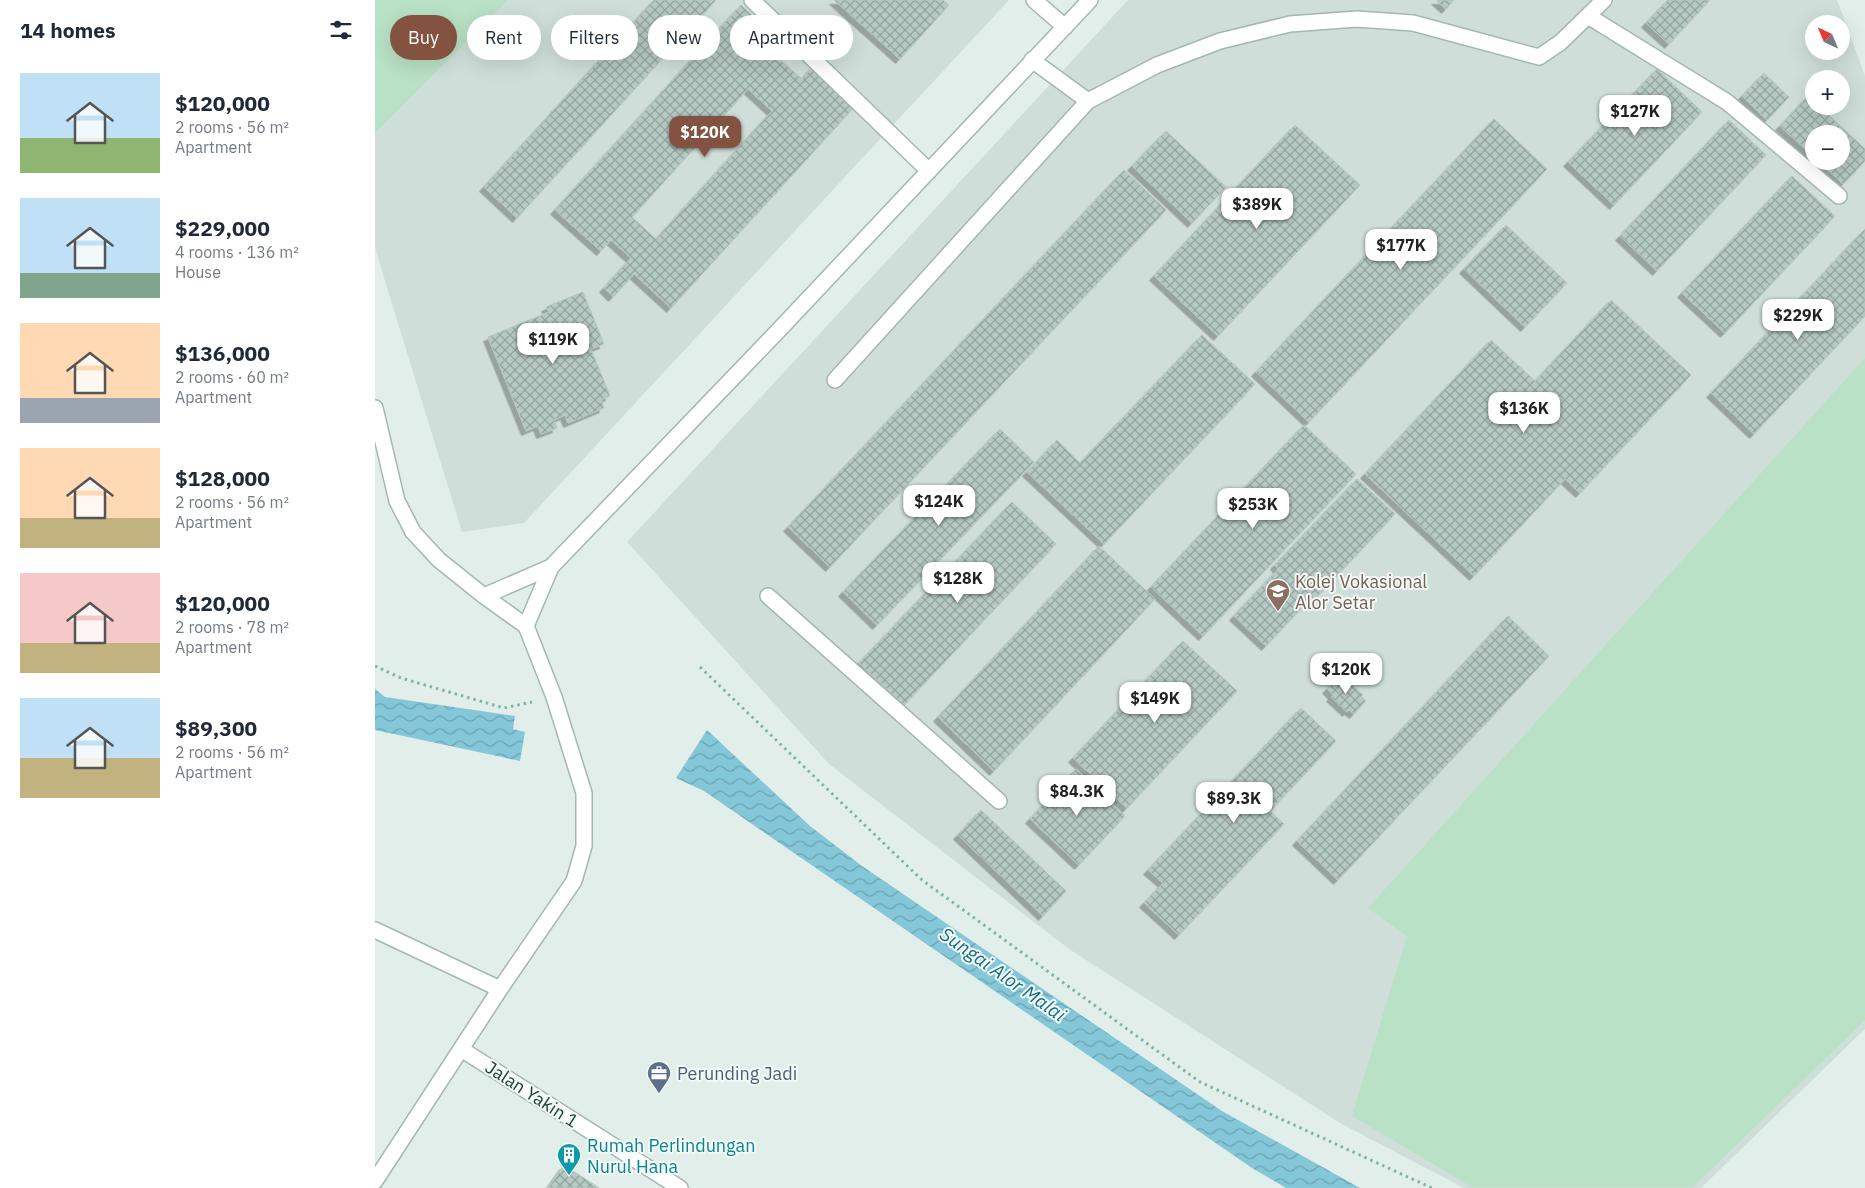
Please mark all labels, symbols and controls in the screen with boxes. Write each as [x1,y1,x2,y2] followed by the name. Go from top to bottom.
[390,15,457,60] chip: Buy
[467,15,541,60] chip: Rent
[551,15,638,60] chip: Filters
[648,15,720,60] chip: New
[730,15,853,60] chip: Apartment
[1805,15,1850,60] north arrow
[1805,15,1850,170] map controls
[20,16,116,44] text: 14 homes
[327,16,355,44] icon: filters
[1805,70,1850,115] button: +
[175,89,270,117] text: $120,000
[60,93,120,153] icon: home
[1600,94,1670,137] pin: $127K
[1610,101,1660,121] text: $127K
[670,116,740,158] pin: $120K
[175,117,289,137] text: 2 rooms · 56 m²
[680,122,730,142] text: $120K
[1805,125,1850,170] button: −
[175,137,252,157] text: Apartment
[1222,188,1292,230] pin: $389K
[1232,194,1282,214] text: $389K
[175,214,270,242] text: $229,000
[60,218,120,278] icon: home
[1366,228,1436,271] pin: $177K
[1376,235,1426,255] text: $177K
[175,242,299,262] text: 4 rooms · 136 m²
[175,262,221,282] text: House
[1763,298,1833,341] pin: $229K
[1773,305,1823,325] text: $229K
[518,322,588,365] pin: $119K
[528,329,578,349] text: $119K
[175,339,270,367] text: $136,000
[60,343,120,403] icon: home
[175,367,289,387] text: 2 rooms · 60 m²
[175,387,252,407] text: Apartment
[1489,392,1559,434] pin: $136K
[1499,398,1549,418] text: $136K
[175,464,270,492] text: $128,000
[60,468,120,528] icon: home
[904,484,974,527] pin: $124K
[1218,488,1288,530] pin: $253K
[914,491,964,511] text: $124K
[175,492,289,512] text: 2 rooms · 56 m²
[1228,494,1278,514] text: $253K
[175,512,252,532] text: Apartment
[923,562,993,604] pin: $128K
[933,568,983,588] text: $128K
[1295,570,1427,614] place label: Kolej Vokasional Alor Setar
[1265,578,1291,612] school or university icon: Kolej Vokasional Alor Setar
[175,589,270,617] text: $120,000
[60,593,120,653] icon: home
[175,617,289,637] text: 2 rooms · 78 m²
[175,637,252,657] text: Apartment
[1311,652,1381,695] pin: $120K
[1321,659,1371,679] text: $120K
[1120,682,1190,724] pin: $149K
[1130,688,1180,708] text: $149K
[175,714,257,742] text: $89,300
[60,718,120,778] icon: home
[175,742,289,762] text: 2 rooms · 56 m²
[175,762,252,782] text: Apartment
[1036,774,1118,817] pin: $84.3K
[1050,781,1104,801] text: $84.3K
[1193,782,1275,824] pin: $89.3K
[1207,788,1261,808] text: $89.3K
[935,922,1071,1027] water label: Sungai Alor Malai
[481,1055,583,1133] street label: Jalan Yakin 1
[646,1060,672,1094] office icon: Perunding Jadi
[677,1062,797,1085] place label: Perunding Jadi
[587,1134,755,1178] place label: Rumah Perlindungan Nurul Hana
[556,1142,582,1176] building icon: Rumah Perlindungan Nurul Hana

